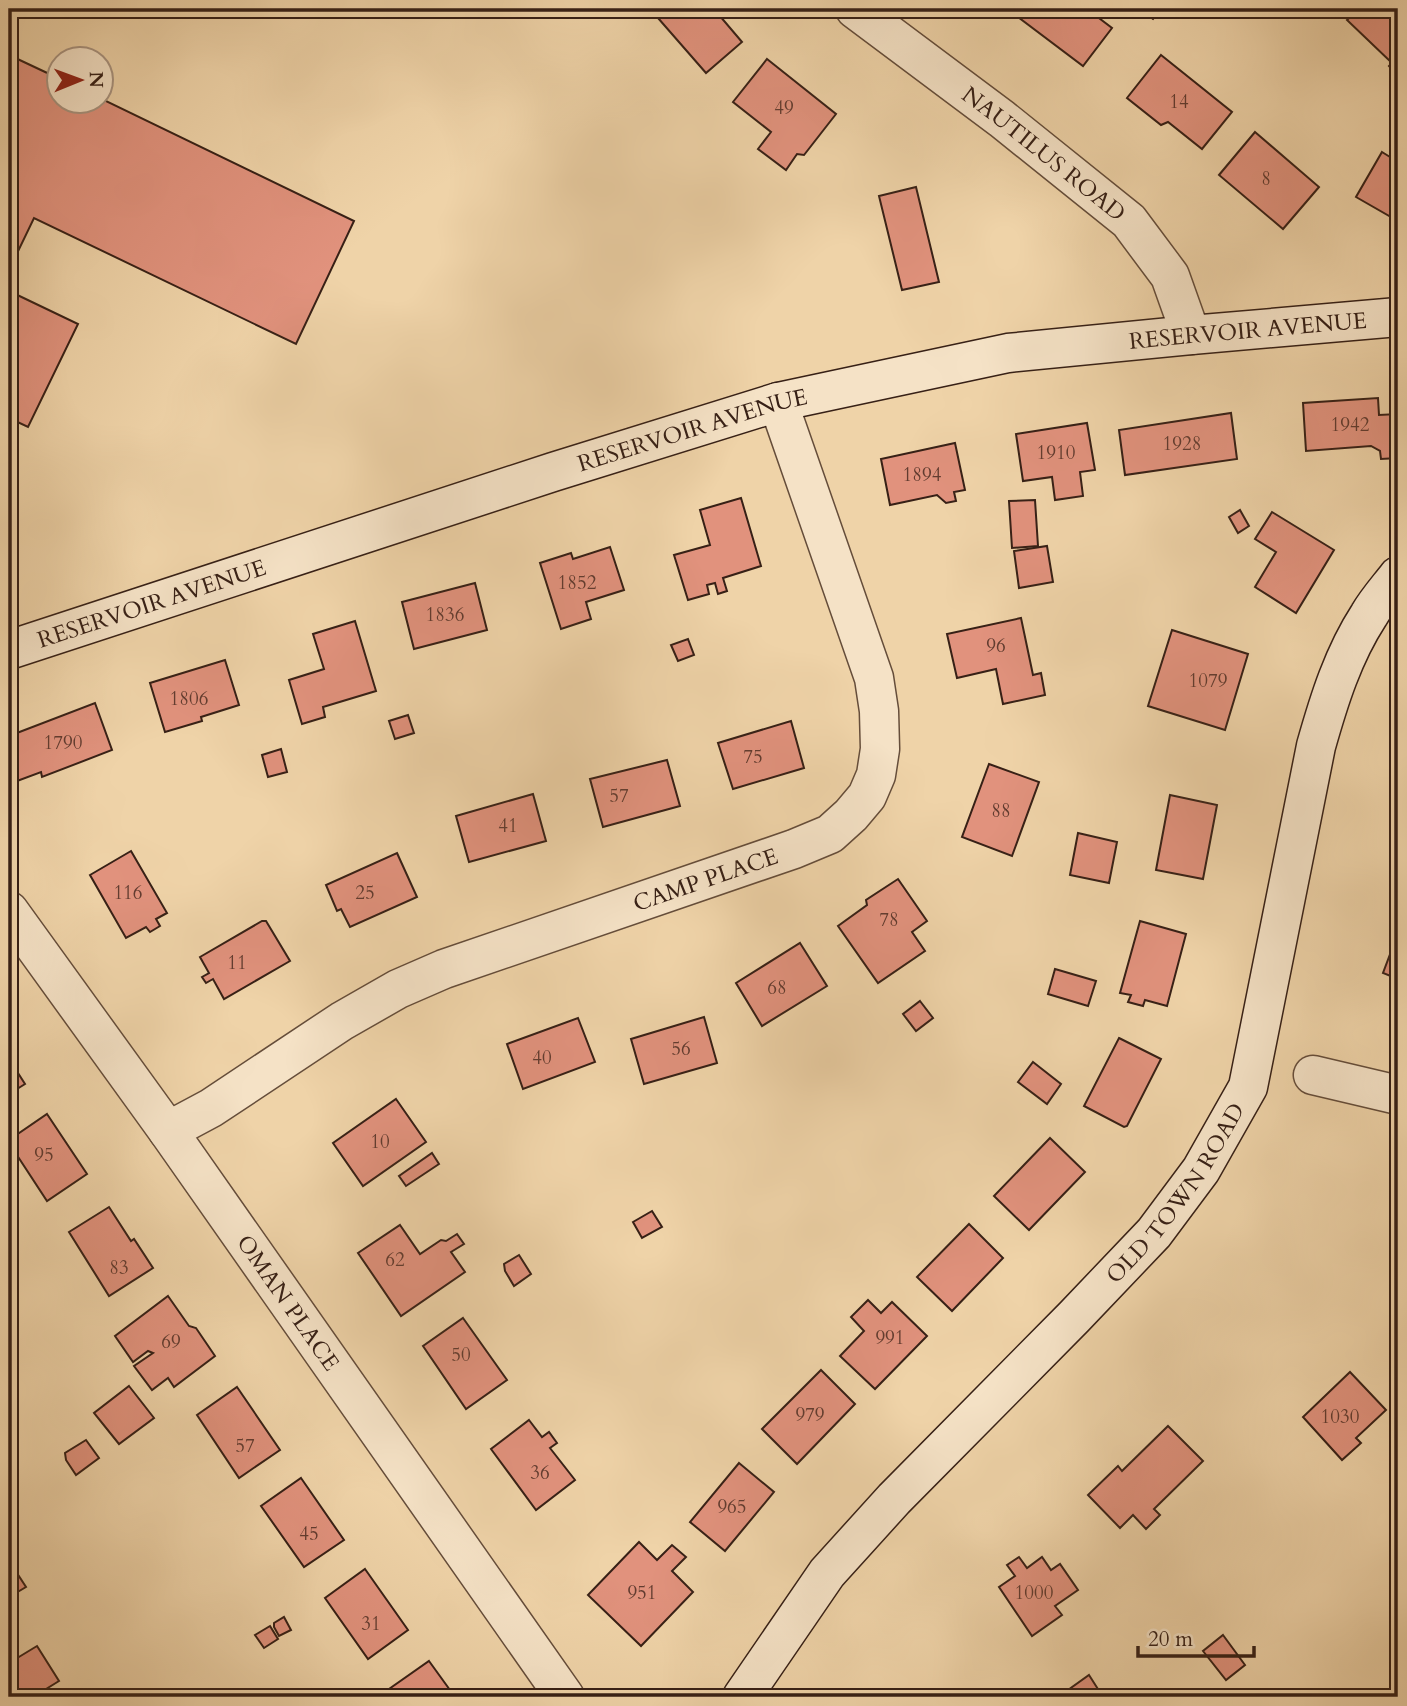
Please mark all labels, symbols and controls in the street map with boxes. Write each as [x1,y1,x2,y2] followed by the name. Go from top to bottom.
[46,46,116,116] north arrow
[83,71,109,89] text: N
[956,79,1132,228] street label: NAUTILUS ROAD
[1169,89,1189,115] house number: 14
[774,95,794,121] house number: 49
[1261,166,1271,192] house number: 8
[1127,305,1368,357] street label: RESERVOIR AVENUE
[574,381,810,479] street label: RESERVOIR AVENUE
[1331,412,1370,438] house number: 1942
[1163,431,1201,457] house number: 1928
[1037,440,1076,466] house number: 1910
[903,462,942,488] house number: 1894
[33,552,270,656] street label: RESERVOIR AVENUE
[558,570,597,596] house number: 1852
[426,602,464,628] house number: 1836
[986,633,1006,659] house number: 96
[1189,668,1228,694] house number: 1079
[170,686,208,712] house number: 1806
[44,730,83,756] house number: 1790
[743,744,763,770] house number: 75
[609,783,629,809] house number: 57
[991,798,1011,824] house number: 88
[498,813,518,839] house number: 41
[629,841,782,919] street label: CAMP PLACE
[113,880,143,906] house number: 116
[355,880,375,906] house number: 25
[879,907,899,933] house number: 78
[227,950,247,976] house number: 11
[767,975,787,1001] house number: 68
[671,1036,691,1062] house number: 56
[532,1045,552,1071] house number: 40
[1099,1097,1252,1290] street label: OLD TOWN ROAD
[370,1129,390,1155] house number: 10
[34,1142,54,1168] house number: 95
[229,1229,346,1377] street label: OMAN PLACE
[385,1247,405,1273] house number: 62
[109,1255,129,1281] house number: 83
[875,1325,905,1351] house number: 991
[161,1329,181,1355] house number: 69
[451,1342,471,1368] house number: 50
[795,1402,825,1428] house number: 979
[1321,1404,1360,1430] house number: 1030
[235,1433,255,1459] house number: 57
[530,1460,550,1486] house number: 36
[717,1494,747,1520] house number: 965
[299,1521,319,1547] house number: 45
[627,1580,657,1606] house number: 951
[1015,1580,1054,1606] house number: 1000
[361,1611,381,1637] house number: 31
[1138,1615,1253,1659] scale bar
[1148,1625,1193,1654] text: 20 m

